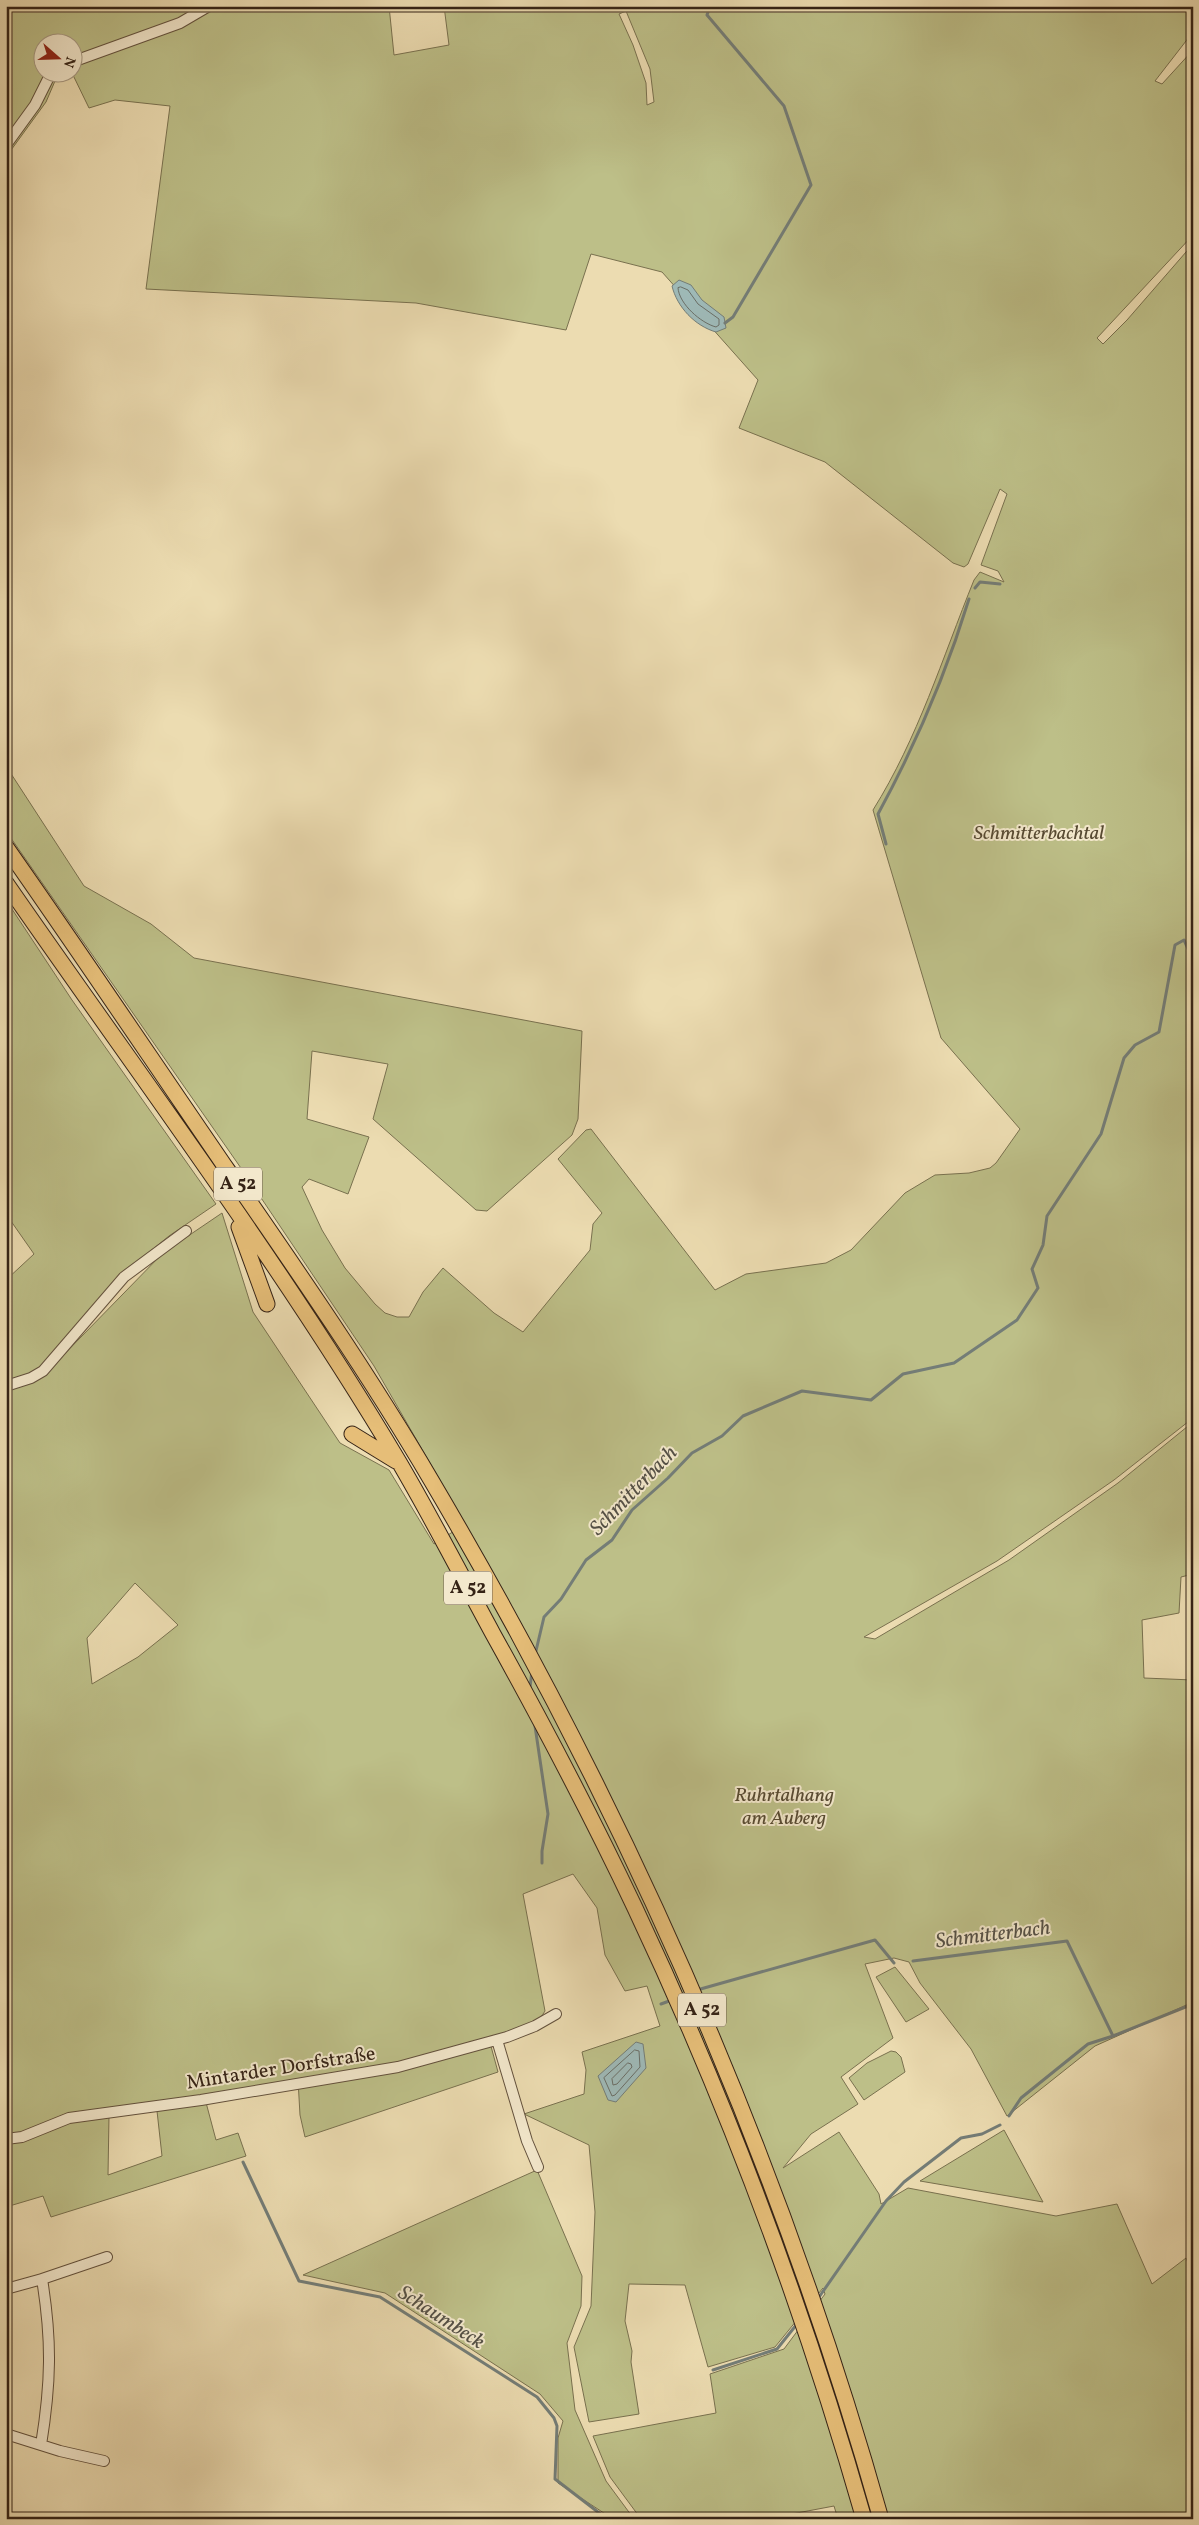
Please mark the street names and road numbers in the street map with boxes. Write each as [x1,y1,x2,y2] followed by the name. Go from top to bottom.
[214,1168,262,1200] road number: A 52
[444,1572,492,1605] road number: A 52
[678,1994,726,2026] road number: A 52
[185,2040,377,2098] street label: Mintarder Dorfstraße

